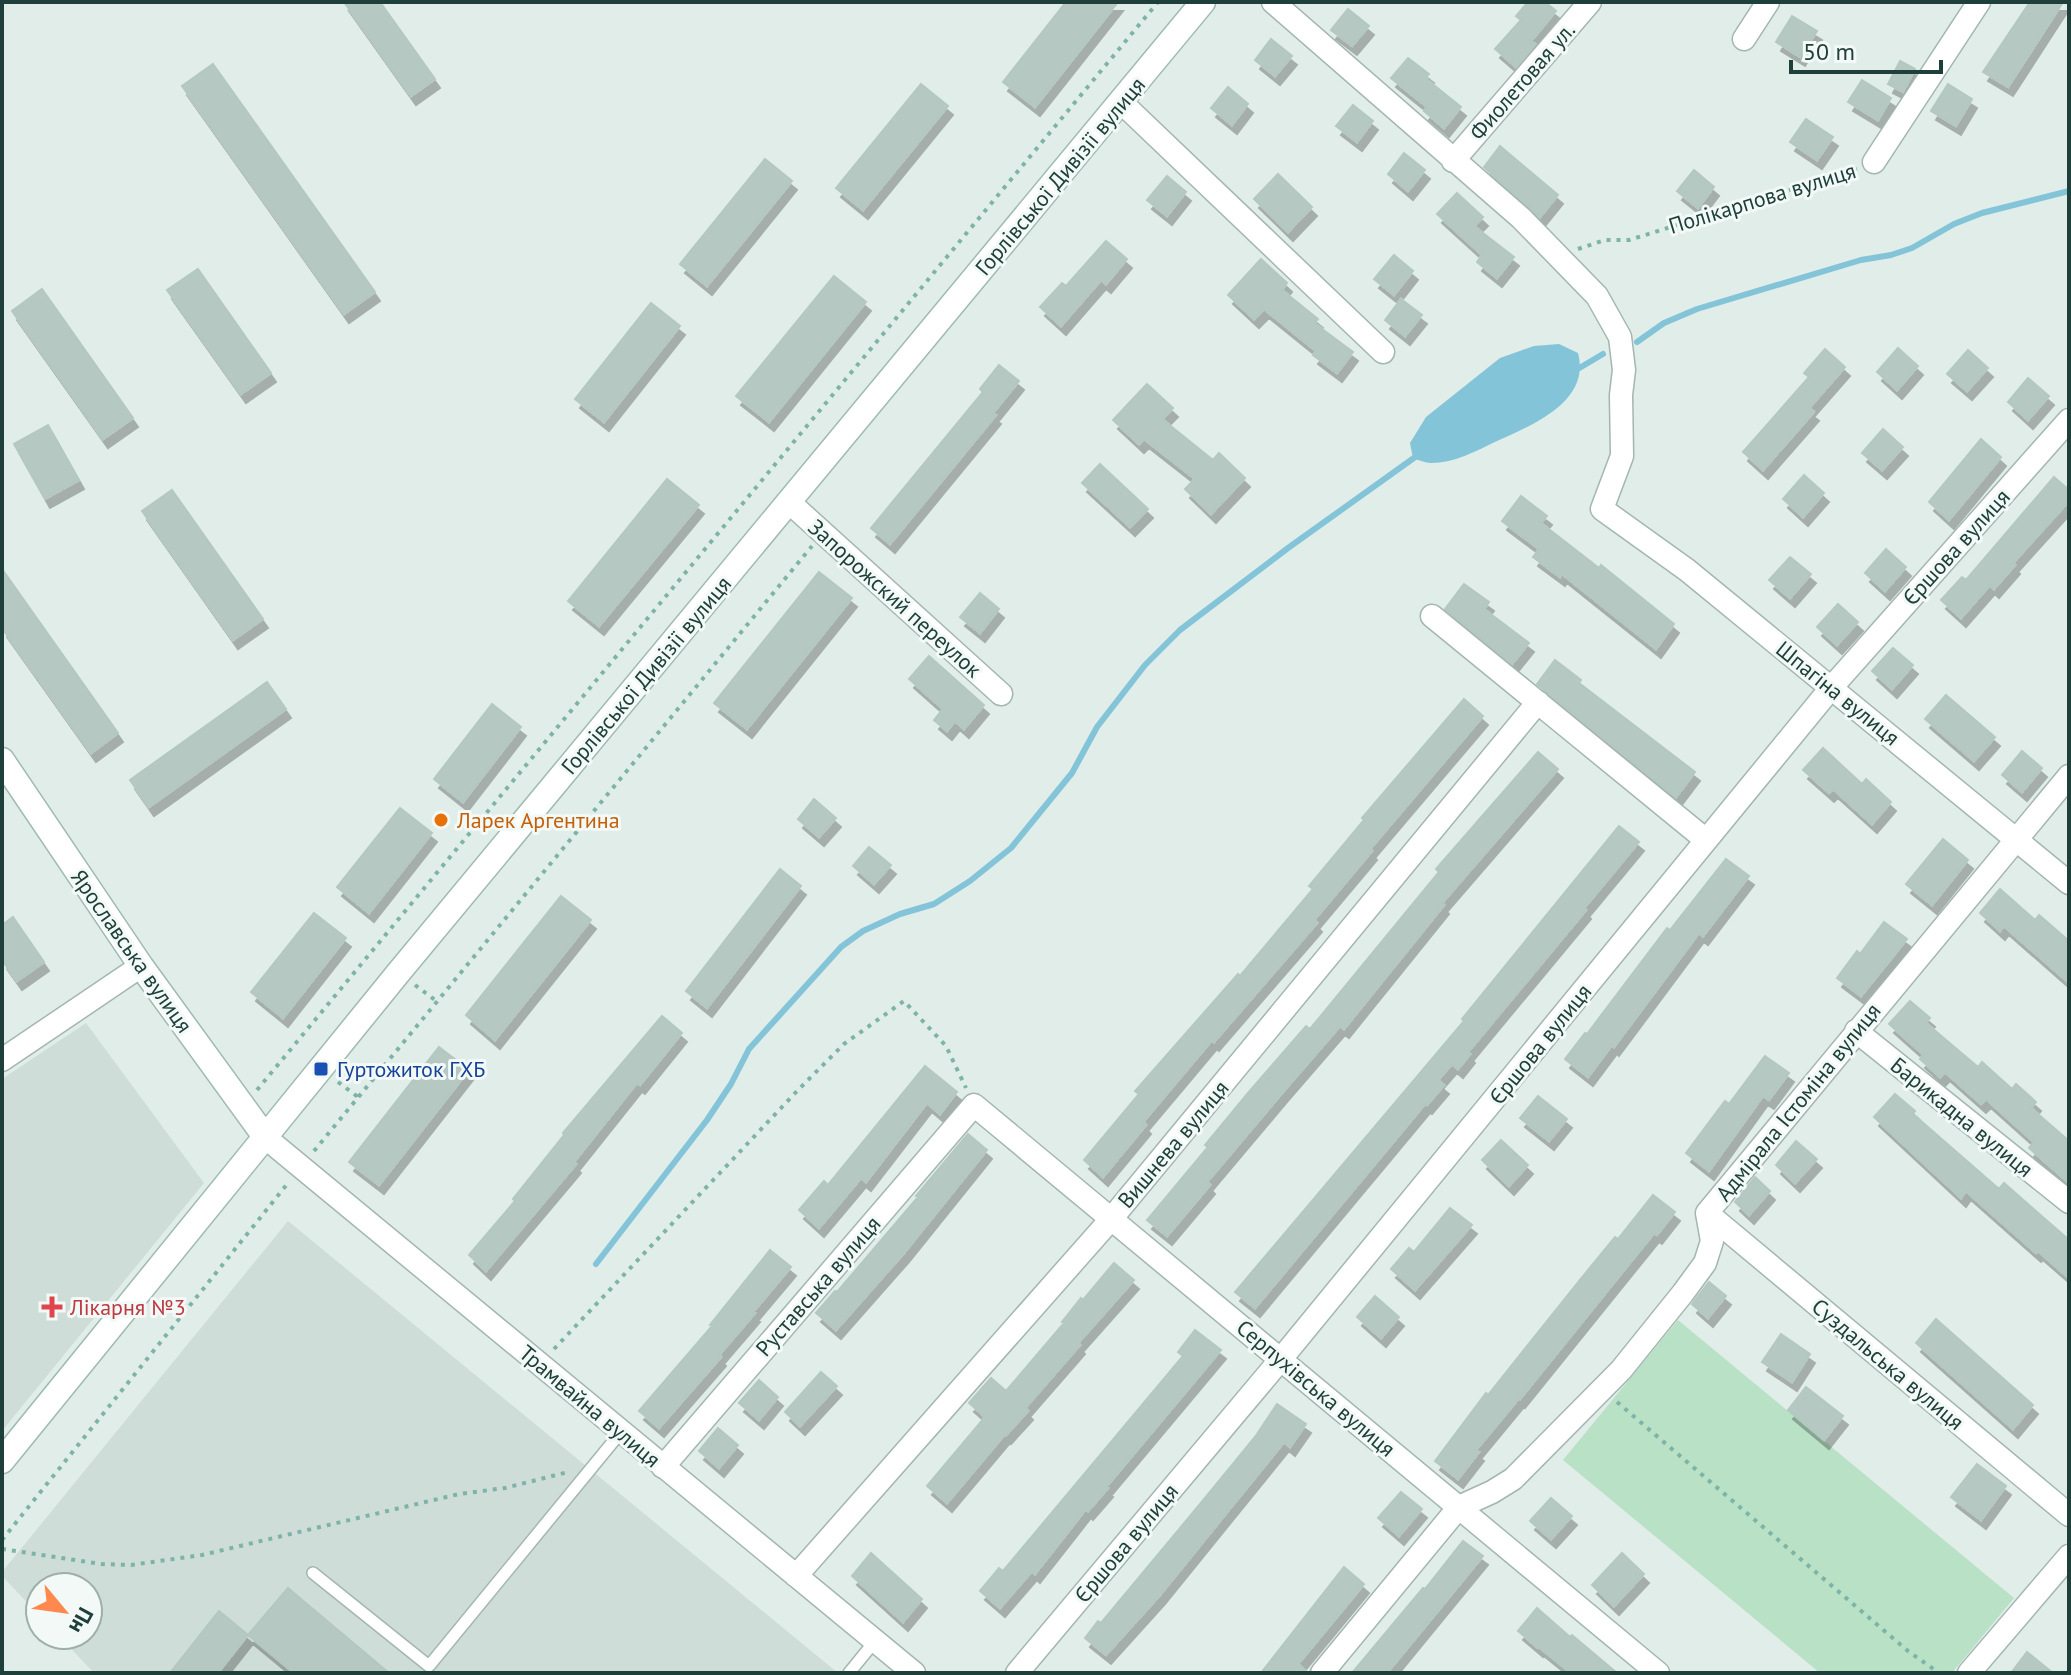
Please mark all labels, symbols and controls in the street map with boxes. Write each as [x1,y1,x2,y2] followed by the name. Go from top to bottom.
[1463,16,1581,146] street label: Фиолетовая ул.
[1791,24,1941,74] scale bar
[1803,36,1855,67] text: 50 m
[969,71,1151,281] street label: Горлівської Дивізії вулиця
[1665,156,1859,240] street label: Полікарпова вулиця
[1896,483,2016,611] street label: Єршова вулиця
[803,513,988,684] street label: Запорожский переулок
[555,570,737,780] street label: Горлівської Дивізії вулиця
[1770,635,1906,751] street label: Шпагіна вулиця
[456,806,620,834] place label: Ларек Аргентина
[432,811,450,829] marker: Ларек Аргентина
[65,864,199,1038] street label: Ярославська вулиця
[1483,978,1597,1110] street label: Єршова вулиця
[1709,997,1887,1207] street label: Адмірала Істоміна вулиця
[1885,1051,2039,1183] street label: Барикадна вулиця
[337,1055,485,1083] place label: Гуртожиток ГХБ
[312,1060,330,1078] marker: Гуртожиток ГХБ
[1111,1074,1235,1214] street label: Вишнева вулиця
[750,1210,886,1362] street label: Руставська вулиця
[1806,1292,1970,1436] street label: Суздальська вулиця
[69,1293,186,1321] place label: Лікарня №3
[41,1296,63,1318] marker: Лікарня №3
[1231,1313,1401,1463] street label: Серпухівська вулиця
[514,1339,666,1473] street label: Трамвайна вулиця
[1068,1478,1184,1608] street label: Єршова вулиця
[24,1571,104,1651] north arrow
[63,1603,100,1639] text: Пн

